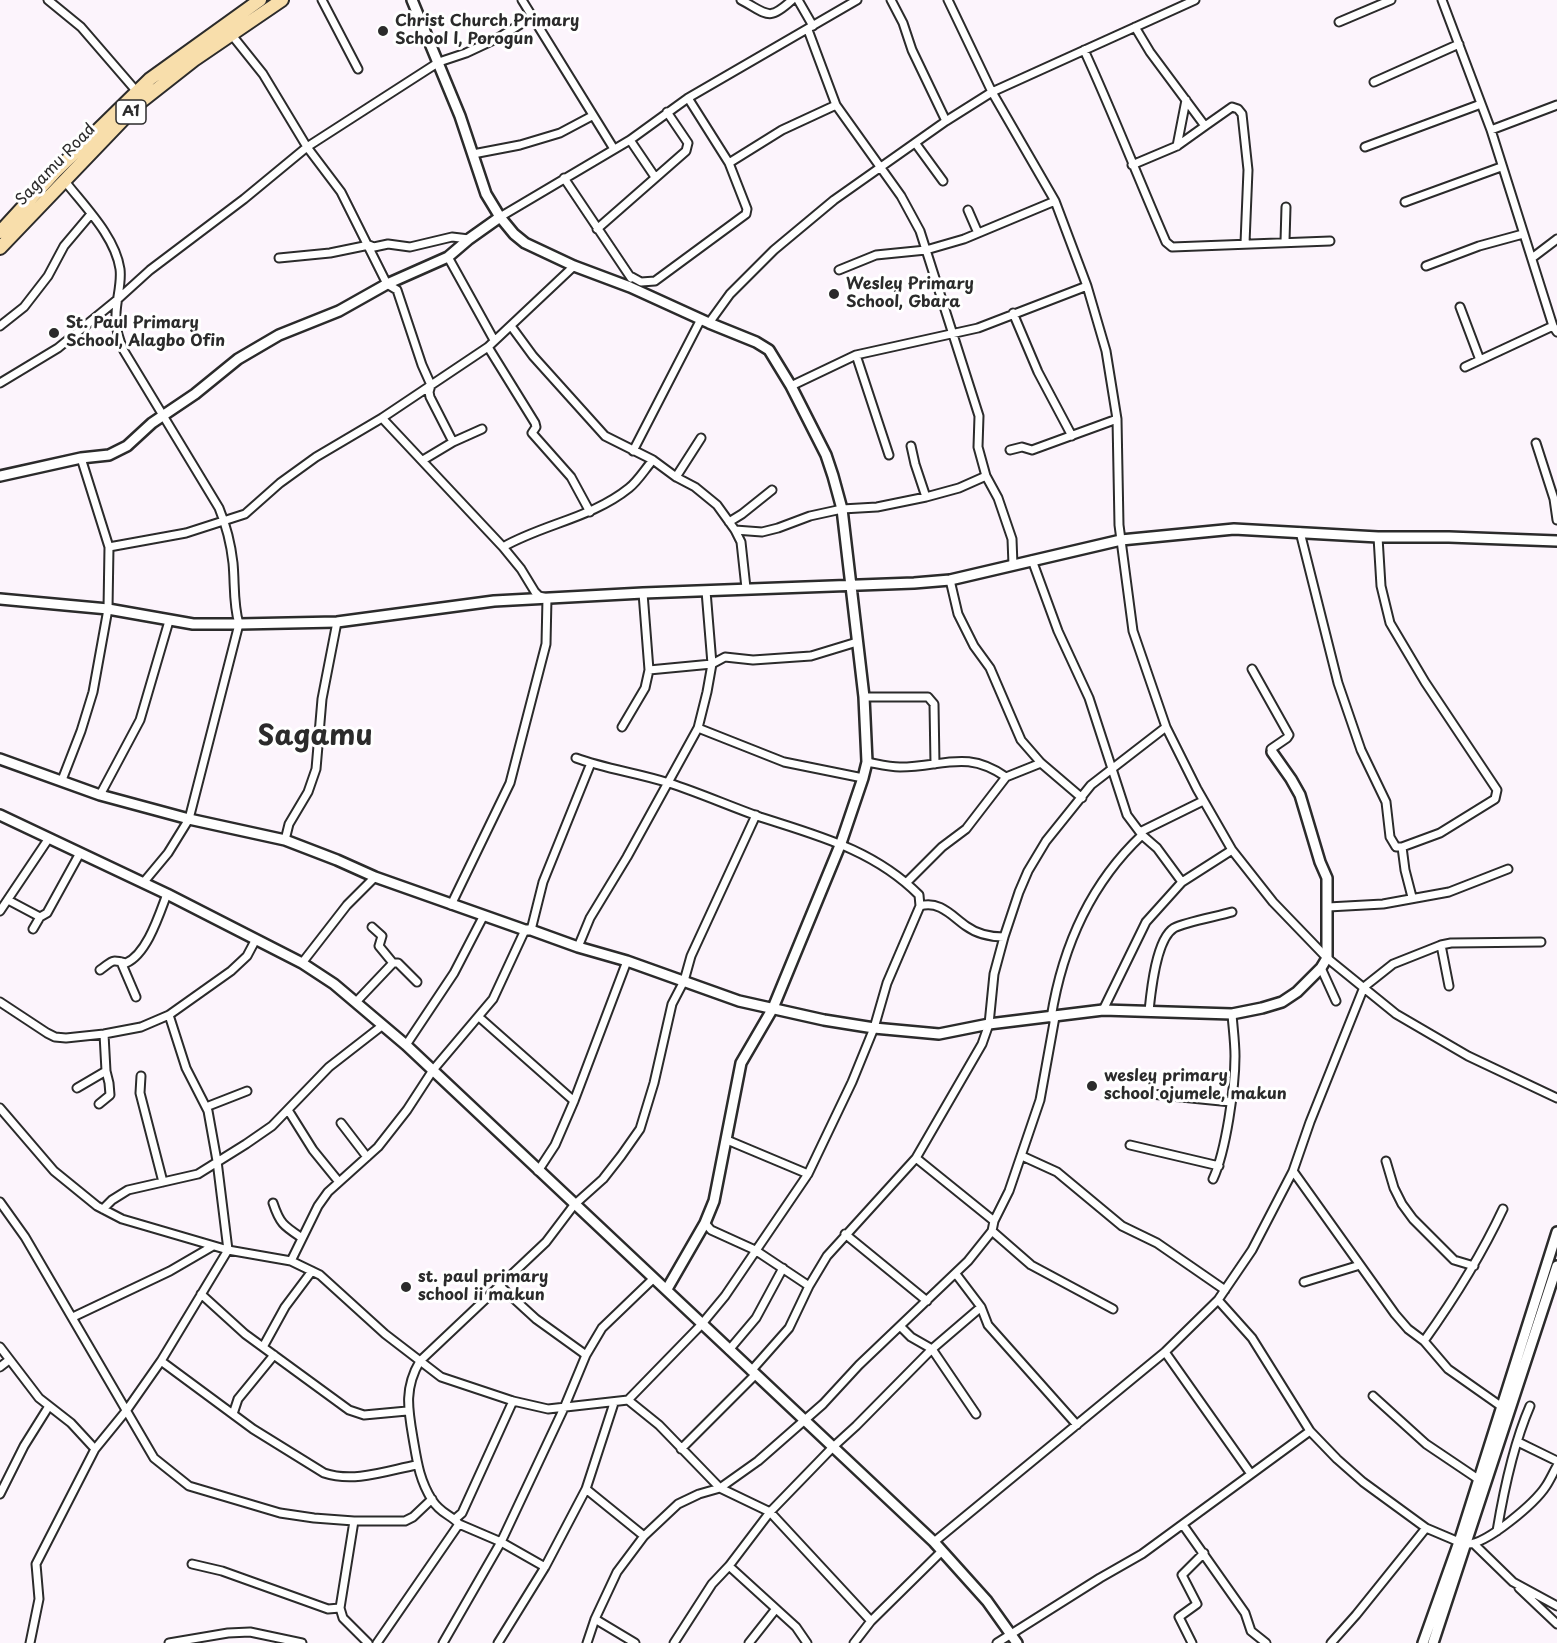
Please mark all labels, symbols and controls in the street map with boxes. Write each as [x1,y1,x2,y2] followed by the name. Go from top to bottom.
[395,12,579,50] place label: Christ Church Primary School I, Porogun
[376,24,390,38] marker: Christ Church Primary School I, Porogun
[116,100,146,124] road number: A1
[12,120,100,210] street label: Sagamu Road
[846,275,974,313] place label: Wesley Primary School, Gbara
[827,287,841,301] marker: Wesley Primary School, Gbara
[66,314,225,352] place label: St. Paul Primary School, Alagbo Ofin
[47,326,61,340] marker: St. Paul Primary School, Alagbo Ofin
[257,720,373,754] district label: Sagamu
[1104,1067,1287,1105] place label: wesley primary school ojumele, makun
[1085,1079,1099,1093] marker: wesley primary school ojumele, makun
[418,1268,548,1306] place label: st. paul primary school ii makun
[399,1280,413,1294] marker: st. paul primary school ii makun

